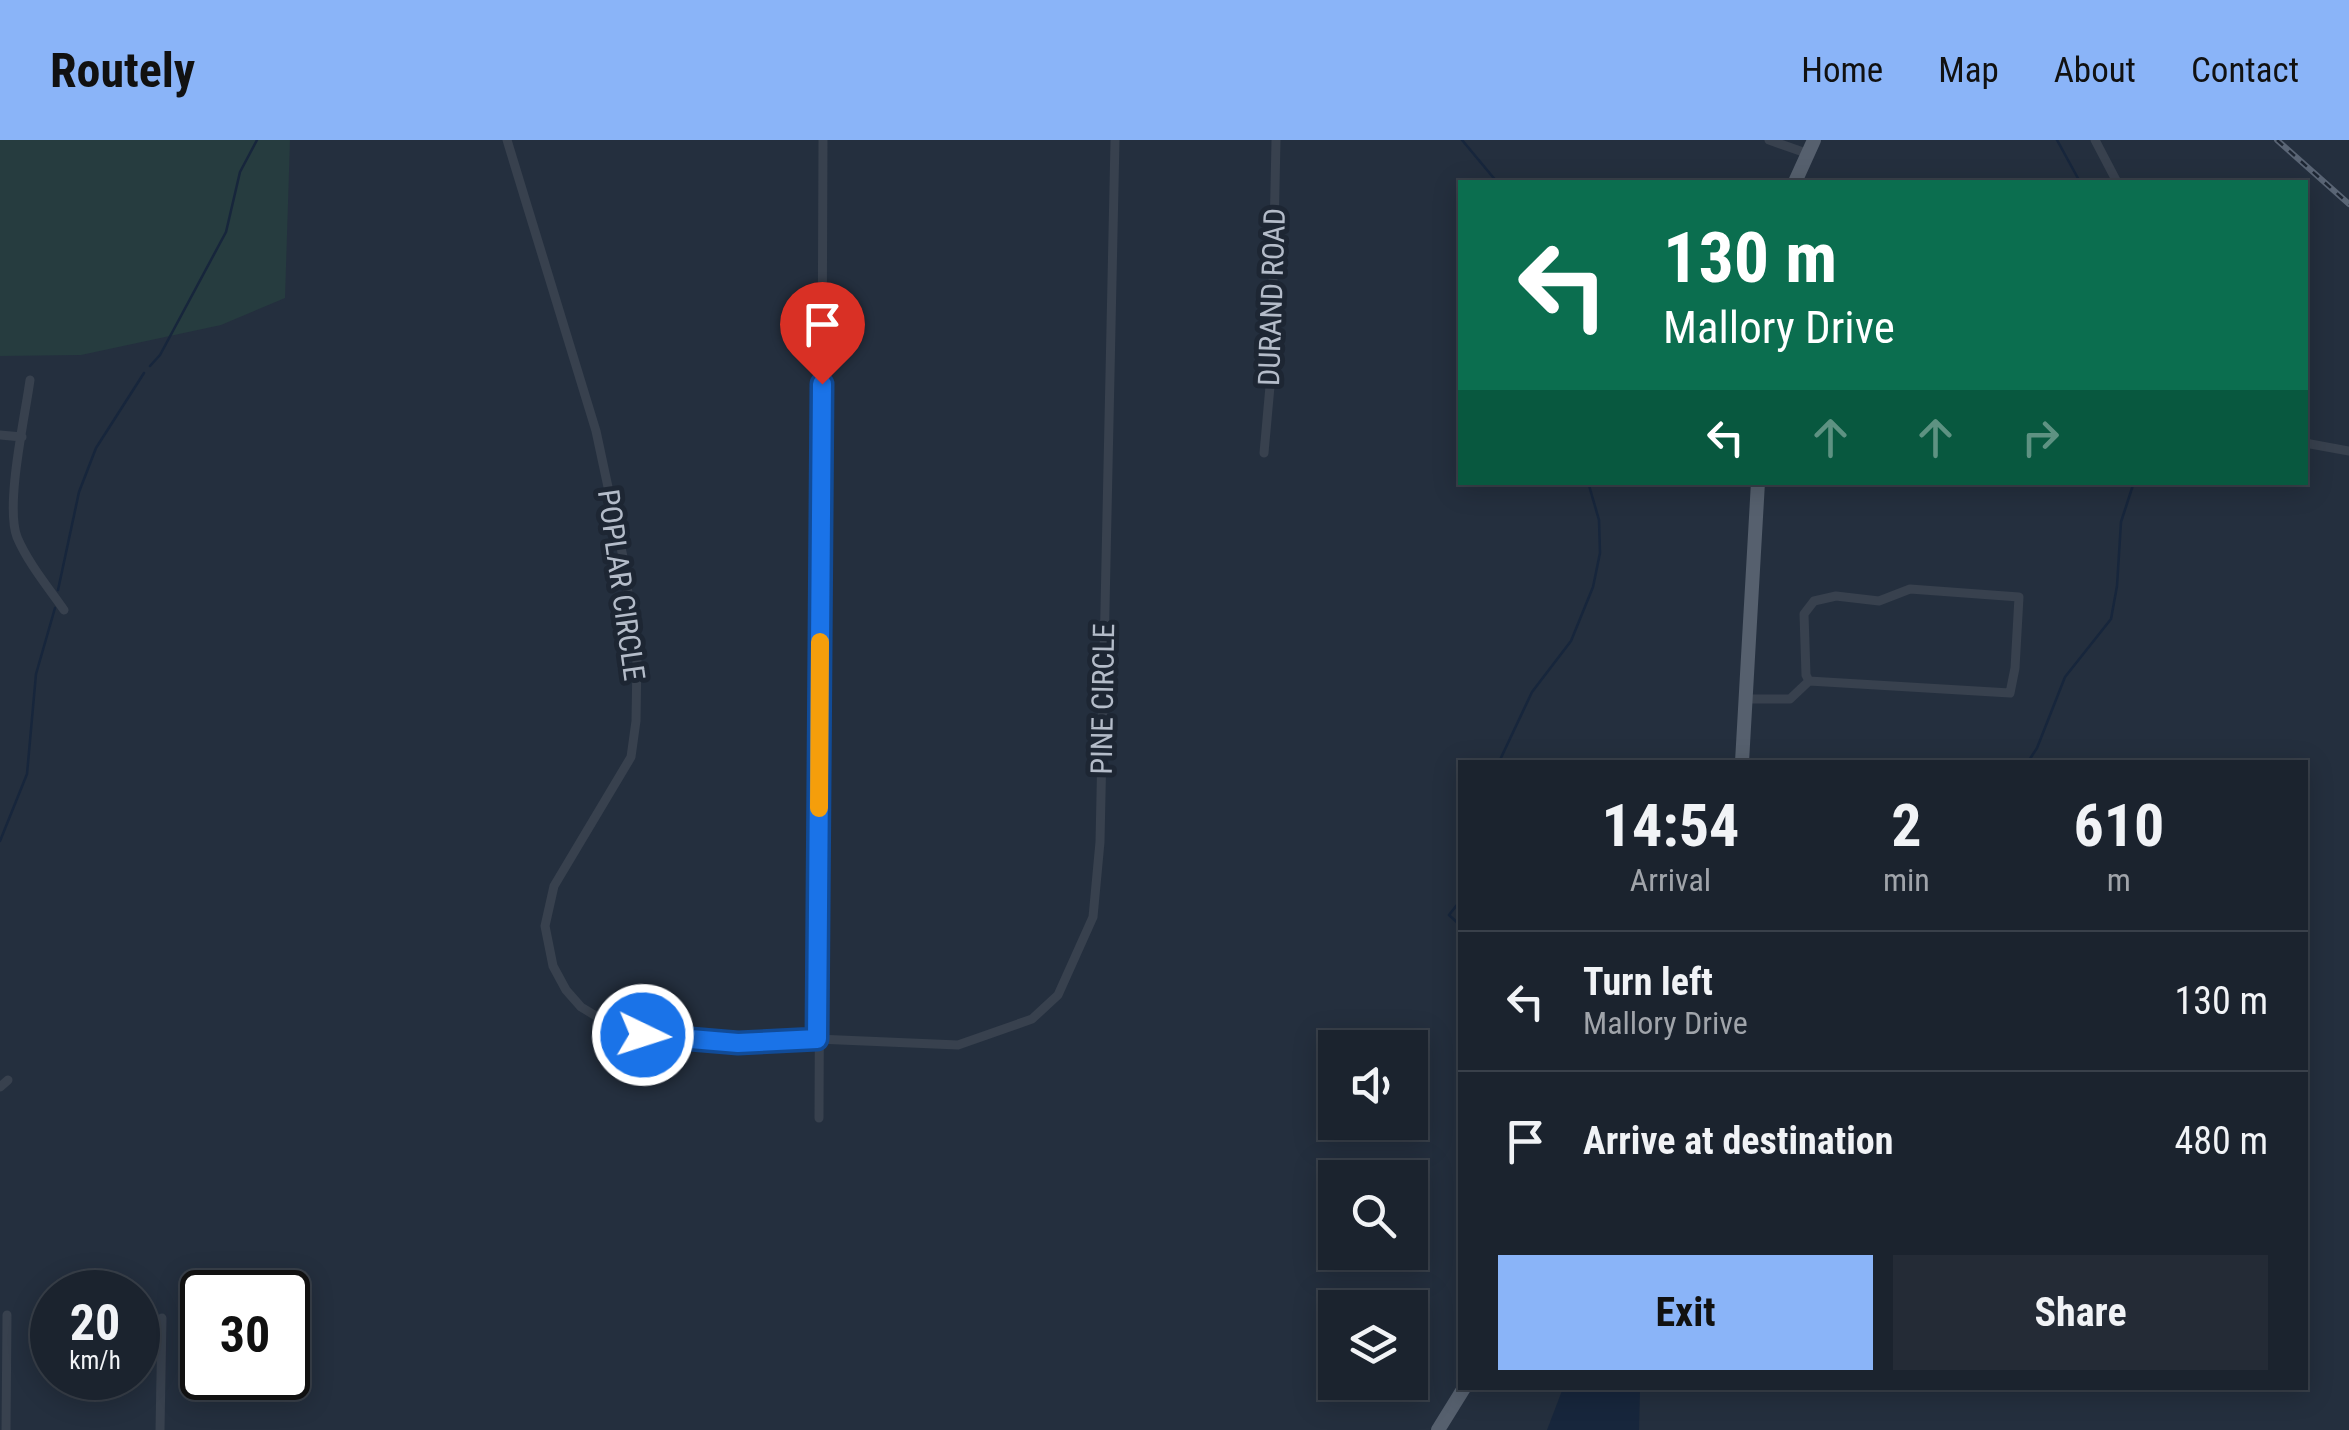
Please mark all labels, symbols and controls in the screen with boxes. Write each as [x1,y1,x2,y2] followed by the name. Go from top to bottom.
[50,42,195,99] text: Routely
[1801,50,1883,91] text: Home
[1938,50,1999,91] text: Map
[2054,50,2136,91] text: About
[2191,50,2299,91] text: Contact
[1251,207,1292,386] street label: DURAND ROAD
[1663,217,1837,299] text: 130 m
[1498,220,1628,350] icon: left
[780,282,865,385] pin
[795,297,850,352] icon: arrive
[1663,301,1895,354] text: Mallory Drive
[1698,410,1753,465] icon: left
[1803,410,1858,465] icon: ahead
[1908,410,1963,465] icon: ahead
[2013,410,2068,465] icon: right
[591,487,652,683] street label: POPLAR CIRCLE
[1084,623,1121,775] street label: PINE CIRCLE
[1602,790,1739,861] text: 14:54
[1891,790,1922,861] text: 2
[2073,790,2164,861] text: 610
[1630,861,1711,899] text: Arrival
[1883,861,1930,899] text: min
[2107,861,2131,899] text: m
[1583,960,1713,1004] text: Turn left
[1498,974,1553,1029] icon: left
[2174,979,2268,1023] text: 130 m
[591,983,695,1087] position arrow
[1583,1004,1748,1042] text: Mallory Drive
[1318,1030,1428,1400] map controls
[1318,1030,1428,1140] button: sound
[1498,1114,1553,1169] icon: arrive
[1583,1119,1893,1163] text: Arrive at destination
[2174,1119,2268,1163] text: 480 m
[1318,1160,1428,1270] button: search
[1498,1255,1873,1370] button: Exit
[1893,1255,2268,1370] button: Share
[180,1270,310,1400] speed limit sign: 30
[1318,1290,1428,1400] button: layers
[70,1294,120,1352] text: 20
[69,1346,121,1375] text: km/h

